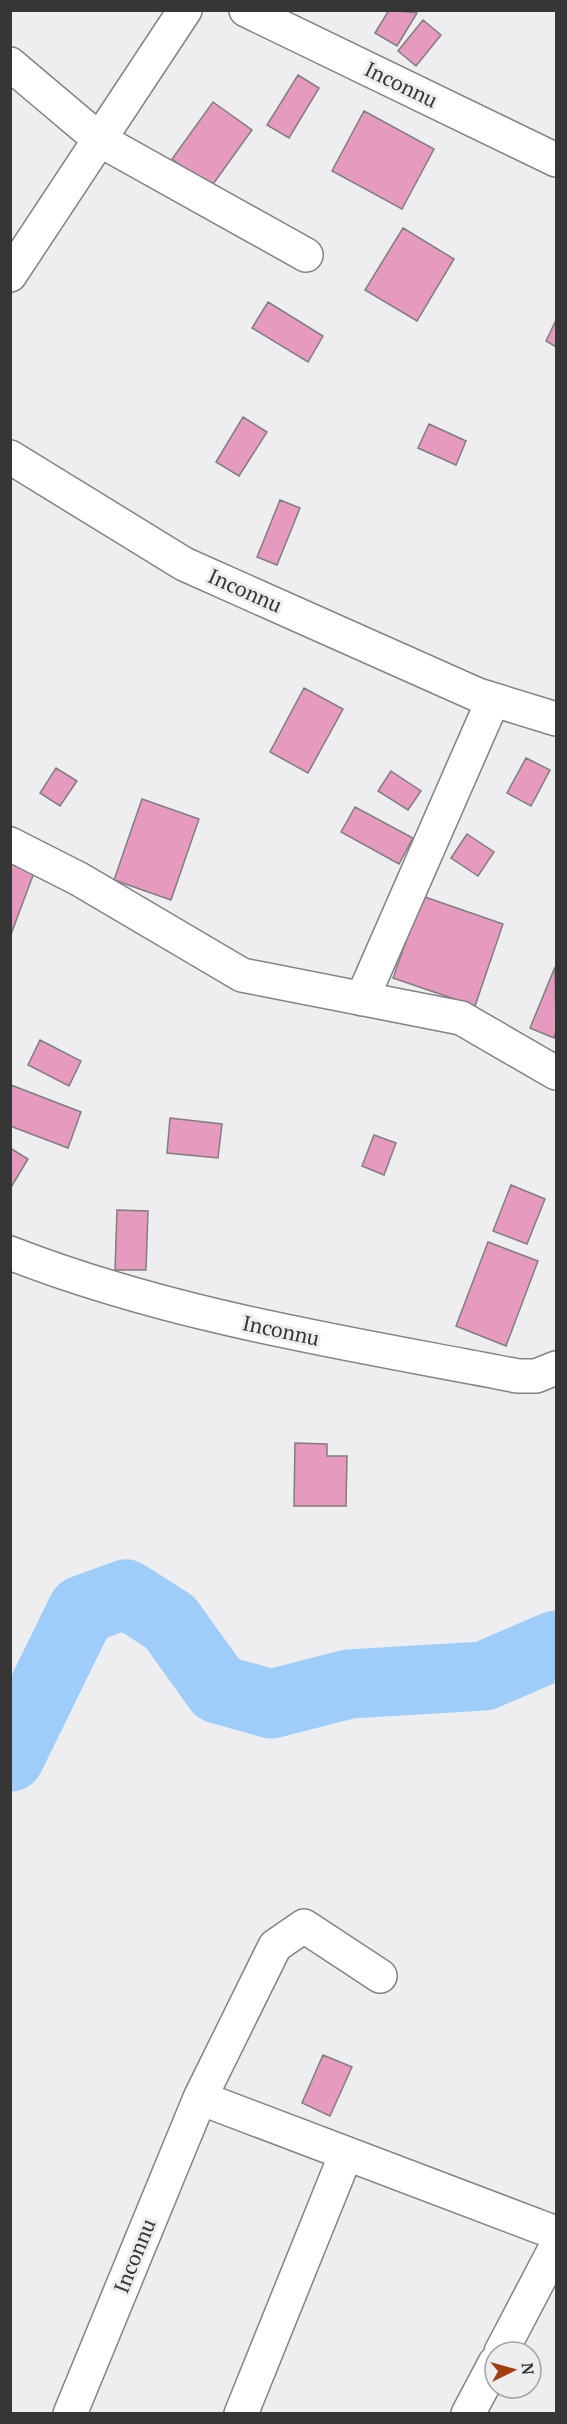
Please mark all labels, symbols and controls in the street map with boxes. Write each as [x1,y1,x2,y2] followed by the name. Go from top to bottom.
[360,54,443,114] street label: Inconnu
[204,561,287,619] street label: Inconnu
[240,1308,322,1352] street label: Inconnu
[107,2214,162,2297] street label: Inconnu
[483,2340,543,2400] north arrow
[516,2362,539,2376] text: N

